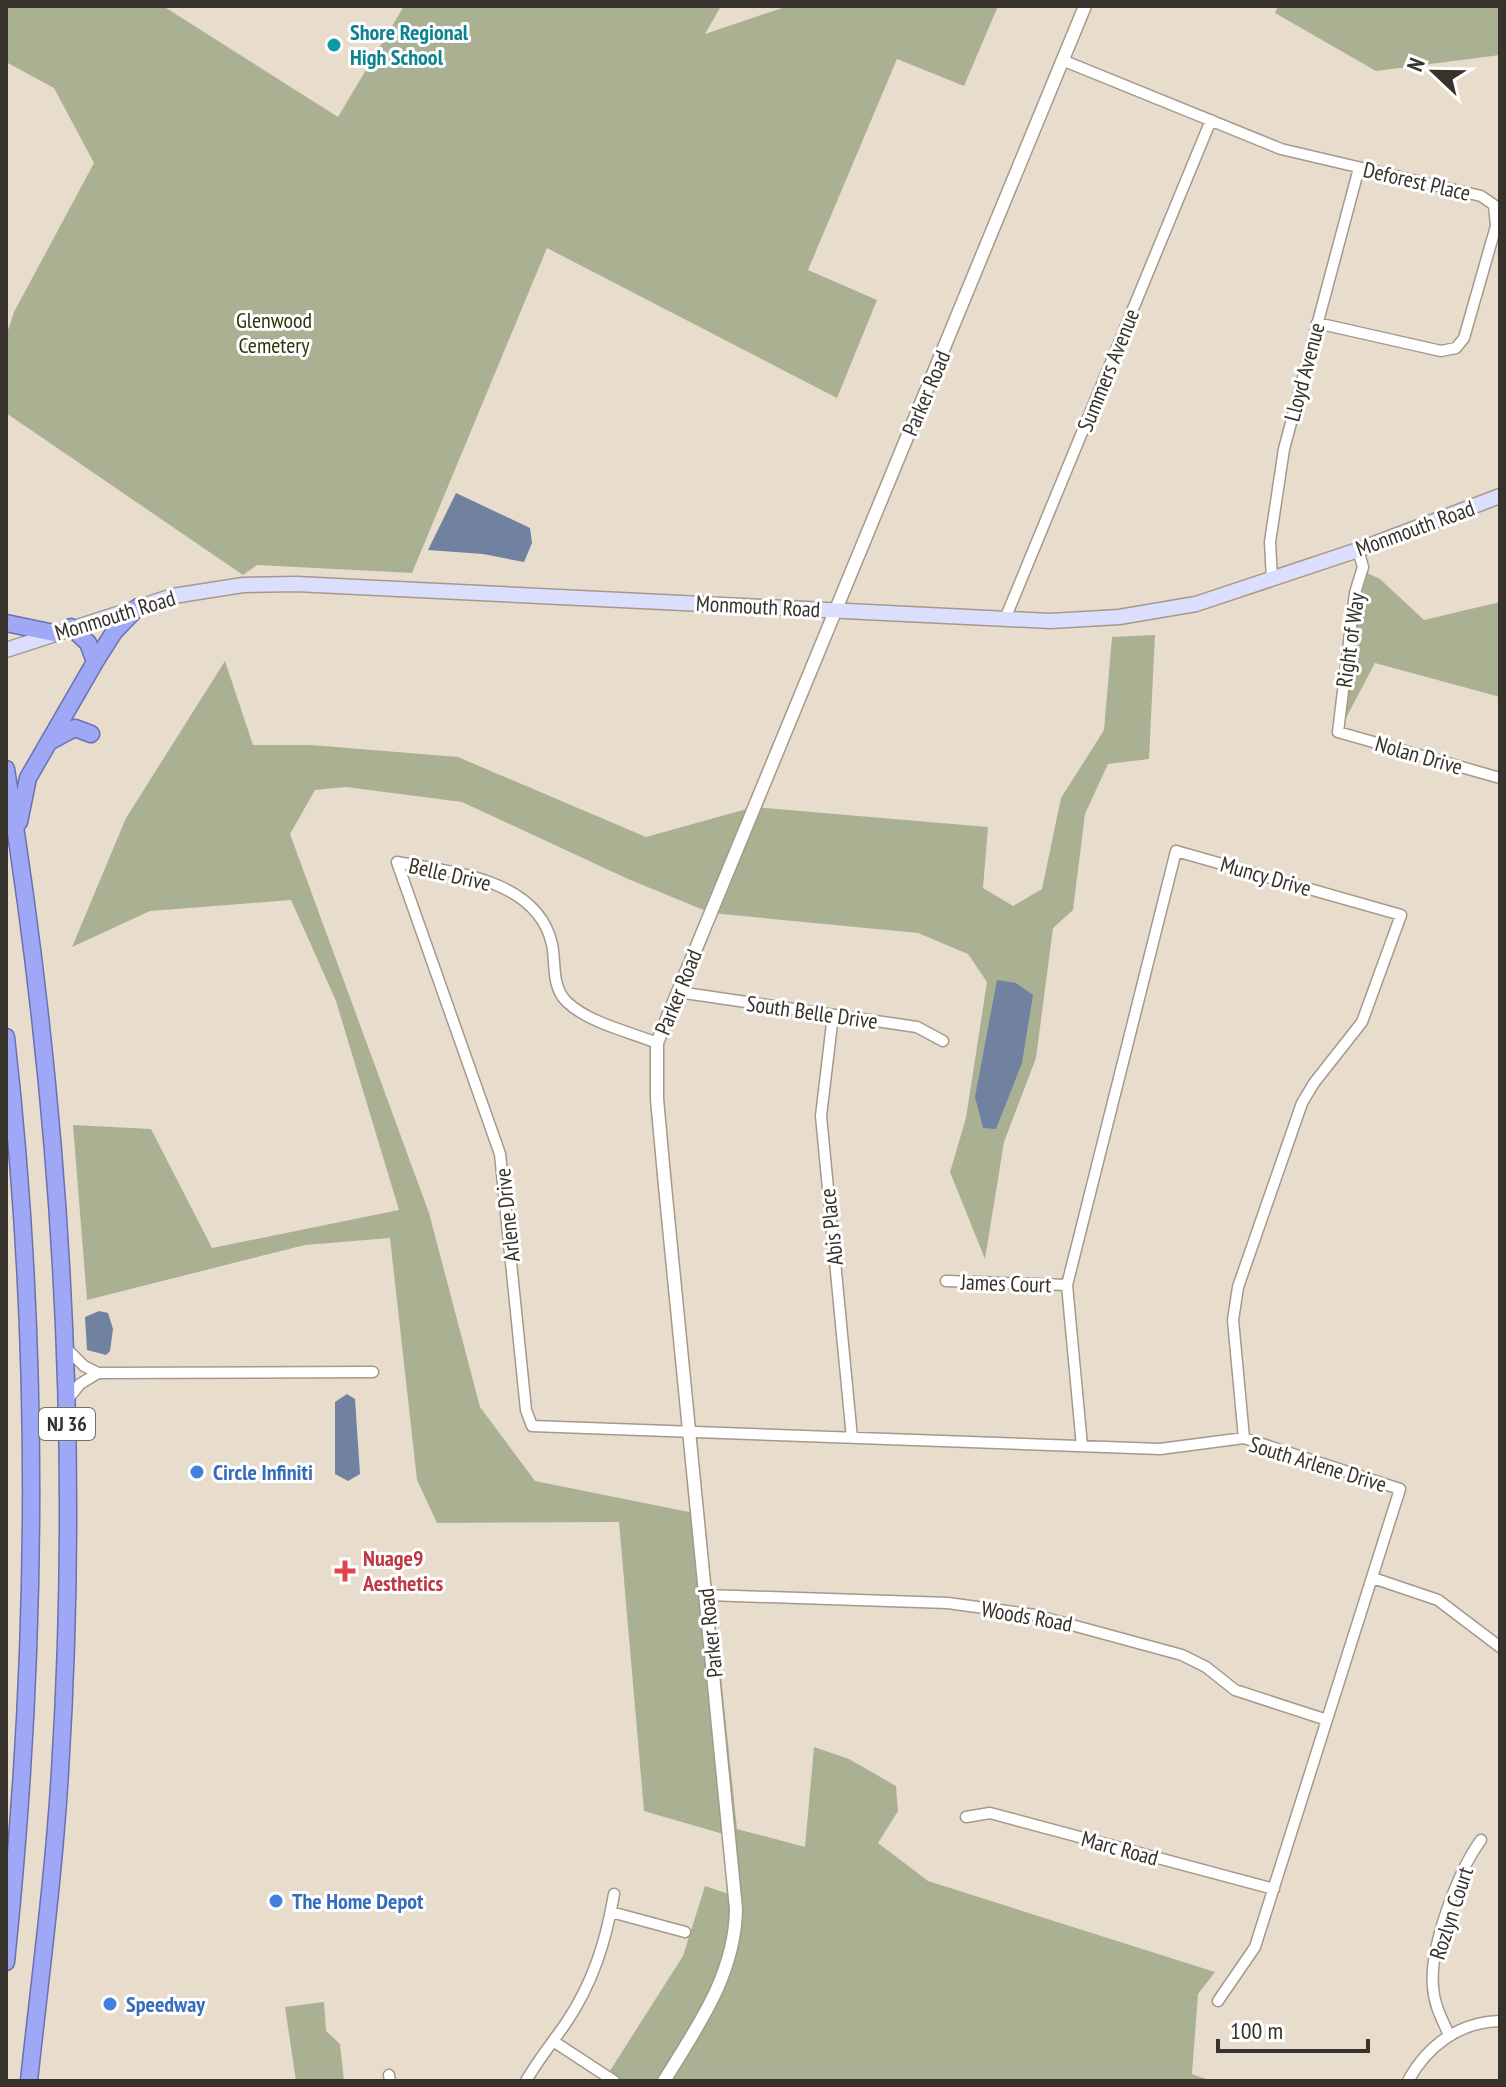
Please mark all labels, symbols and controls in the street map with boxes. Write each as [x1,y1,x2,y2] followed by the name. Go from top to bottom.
[350,18,469,71] place label: Shore Regional High School
[1394,32,1474,112] north arrow
[325,36,343,54] marker: Shore Regional High School
[1400,54,1431,75] text: N
[1361,155,1473,207] street label: Deforest Place
[1071,305,1145,435] street label: Summers Avenue
[236,306,312,359] park label: Glenwood Cemetery
[1277,320,1331,424] street label: Lloyd Avenue
[896,346,956,440] street label: Parker Road
[1352,494,1478,562] street label: Monmouth Road
[51,583,179,647] street label: Monmouth Road
[695,589,821,623] street label: Monmouth Road
[1329,590,1371,689] street label: Right of Way
[1372,729,1466,781] street label: Nolan Drive
[1217,850,1315,902] street label: Muncy Drive
[406,851,494,897] street label: Belle Drive
[648,945,708,1039] street label: Parker Road
[745,989,879,1035] street label: South Belle Drive
[488,1167,526,1263] street label: Arlene Drive
[813,1187,849,1267] street label: Abis Place
[959,1267,1052,1299] street label: James Court
[39,1408,95,1440] road number: NJ 36
[1246,1430,1390,1498] street label: South Arlene Drive
[213,1458,313,1486] place label: Circle Infiniti
[188,1463,206,1481] marker: Circle Infiniti
[362,1544,444,1597] place label: Nuage9 Aesthetics
[334,1560,356,1582] marker: Nuage9 Aesthetics
[691,1587,729,1679] street label: Parker Road
[979,1594,1075,1638] street label: Woods Road
[1078,1824,1162,1872] street label: Marc Road
[1423,1863,1479,1963] street label: Rozlyn Court
[292,1887,424,1915] place label: The Home Depot
[267,1892,285,1910] marker: The Home Depot
[126,1990,206,2018] place label: Speedway
[101,1995,119,2013] marker: Speedway
[1218,2003,1368,2053] scale bar
[1230,2015,1283,2046] text: 100 m

